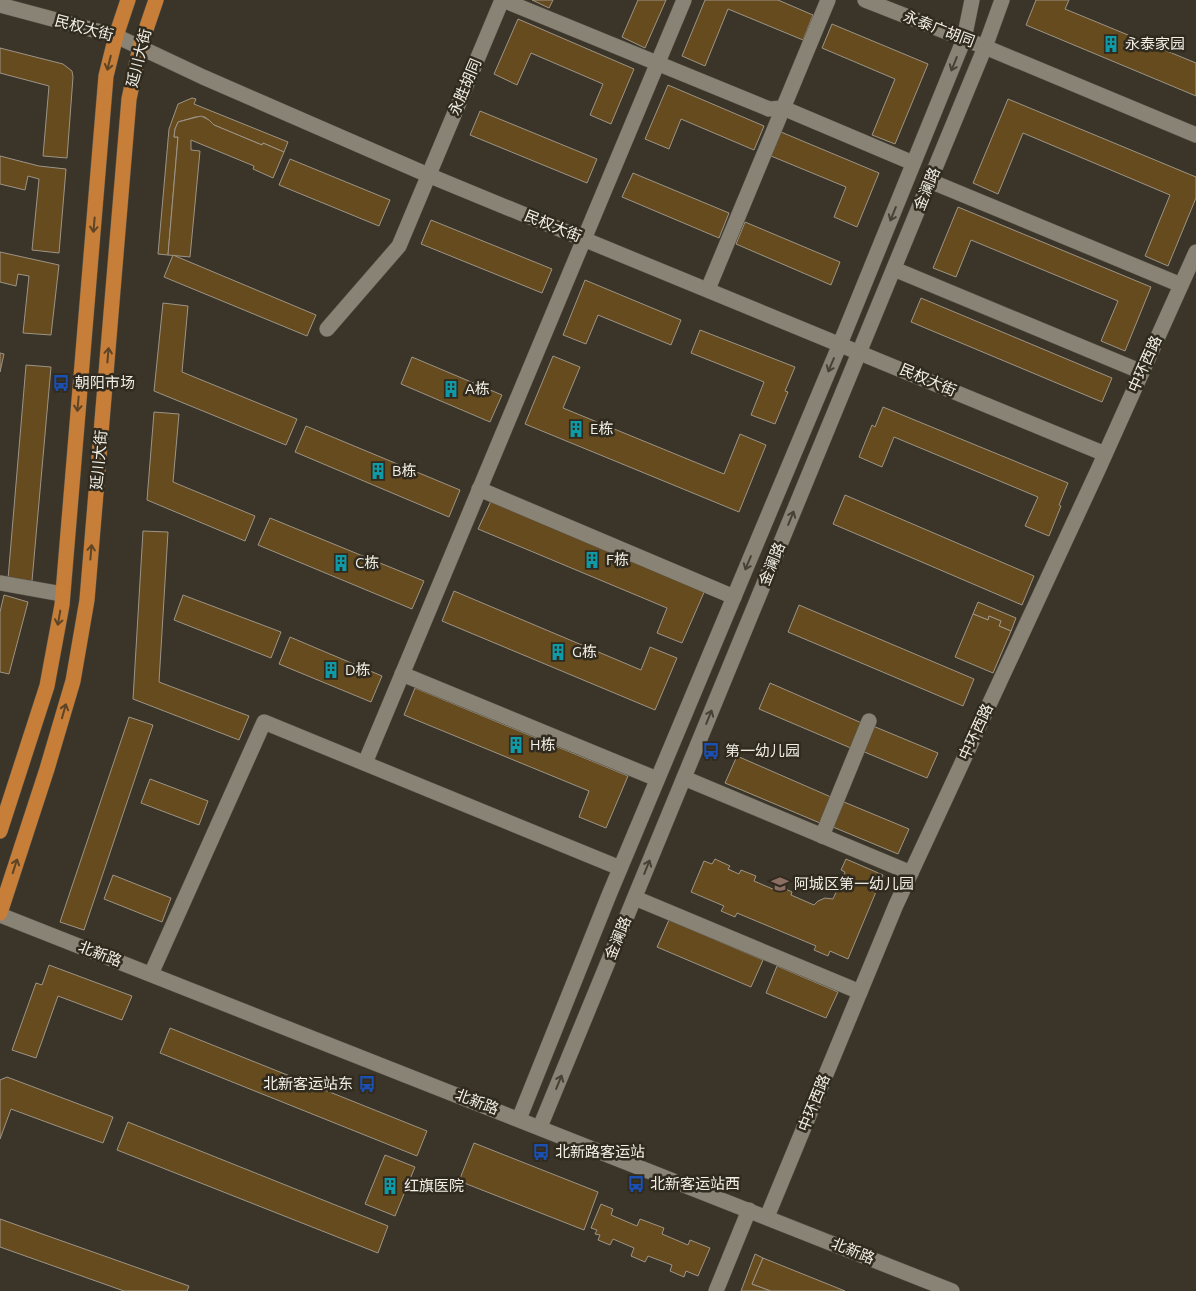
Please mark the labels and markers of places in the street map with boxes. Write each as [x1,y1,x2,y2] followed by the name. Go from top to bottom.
[1101,34,1121,54] building icon: 永泰家园
[1125,35,1185,52] place label: 永泰家园
[51,373,71,393] bus stop icon: 朝阳市场
[75,374,135,391] place label: 朝阳市场
[441,379,461,399] building icon: A栋
[465,380,490,397] place label: A栋
[566,419,586,439] building icon: E栋
[590,420,613,437] place label: E栋
[368,461,388,481] building icon: B栋
[392,462,417,479] place label: B栋
[582,550,602,570] building icon: F栋
[606,551,629,568] place label: F栋
[331,553,351,573] building icon: C栋
[355,554,379,571] place label: C栋
[548,642,568,662] building icon: G栋
[572,643,597,660] place label: G栋
[321,660,341,680] building icon: D栋
[345,661,371,678] place label: D栋
[506,735,526,755] building icon: H栋
[530,736,555,753] place label: H栋
[701,741,721,761] bus stop icon: 第一幼儿园
[725,742,800,759] place label: 第一幼儿园
[770,874,790,894] school or university icon: 阿城区第一幼儿园
[794,875,914,892] place label: 阿城区第一幼儿园
[357,1074,377,1094] bus stop icon: 北新客运站东
[263,1075,353,1092] place label: 北新客运站东
[531,1142,551,1162] bus stop icon: 北新路客运站
[555,1143,645,1160] place label: 北新路客运站
[626,1174,646,1194] bus stop icon: 北新客运站西
[650,1175,740,1192] place label: 北新客运站西
[380,1176,400,1196] building icon: 红旗医院
[404,1177,464,1194] place label: 红旗医院

